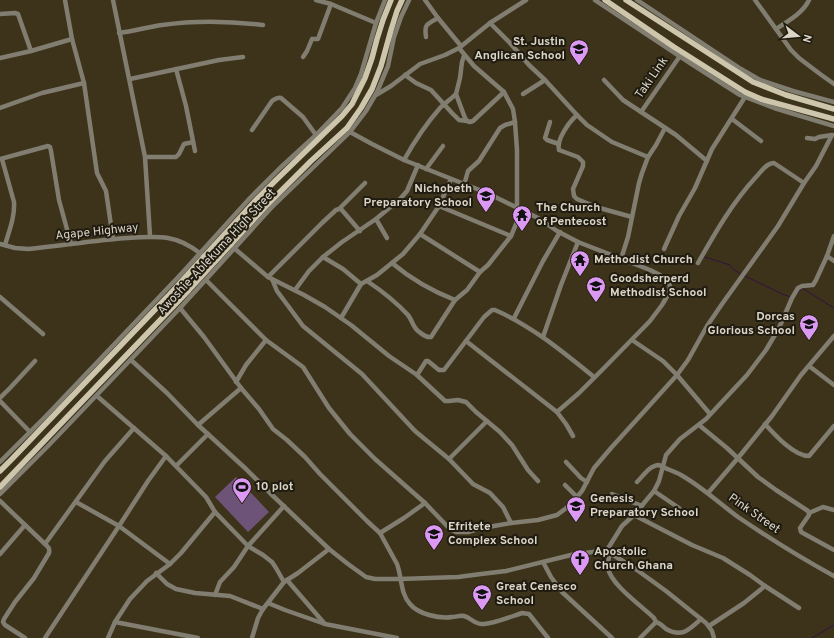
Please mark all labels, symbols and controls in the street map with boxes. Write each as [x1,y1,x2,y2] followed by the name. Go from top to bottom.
[778,16,818,56] north arrow
[799,33,814,44] text: N
[474,34,565,64] place label: St. Justin Anglican School
[568,38,590,66] school or university icon: St. Justin Anglican School
[632,54,672,102] street label: Taki Link
[364,181,472,211] place label: Nichobeth Preparatory School
[154,185,280,319] street label: Awoshie-Ablekuma High Street
[475,185,497,213] school or university icon: Nichobeth Preparatory School
[536,200,607,230] place label: The Church of Pentecost
[511,204,533,232] temple icon: The Church of Pentecost
[55,220,139,244] street label: Agape Highway
[569,249,591,277] temple icon: Methodist Church
[594,252,693,268] place label: Methodist Church
[610,271,707,301] place label: Goodsherperd Methodist School
[585,275,607,303] school or university icon: Goodsherperd Methodist School
[708,309,795,339] place label: Dorcas Glorious School
[798,313,820,341] school or university icon: Dorcas Glorious School
[231,476,253,504] sports icon: 10 plot
[256,479,294,495] place label: 10 plot
[725,490,783,538] street label: Pink Street
[590,491,698,521] place label: Genesis Preparatory School
[565,495,587,523] school or university icon: Genesis Preparatory School
[448,519,538,549] place label: Efritete Complex School
[423,523,445,551] school or university icon: Efritete Complex School
[594,544,673,574] place label: Apostolic Church Ghana
[569,548,591,576] church icon: Apostolic Church Ghana
[496,579,577,609] place label: Great Cenesco School
[471,583,493,611] school or university icon: Great Cenesco School

